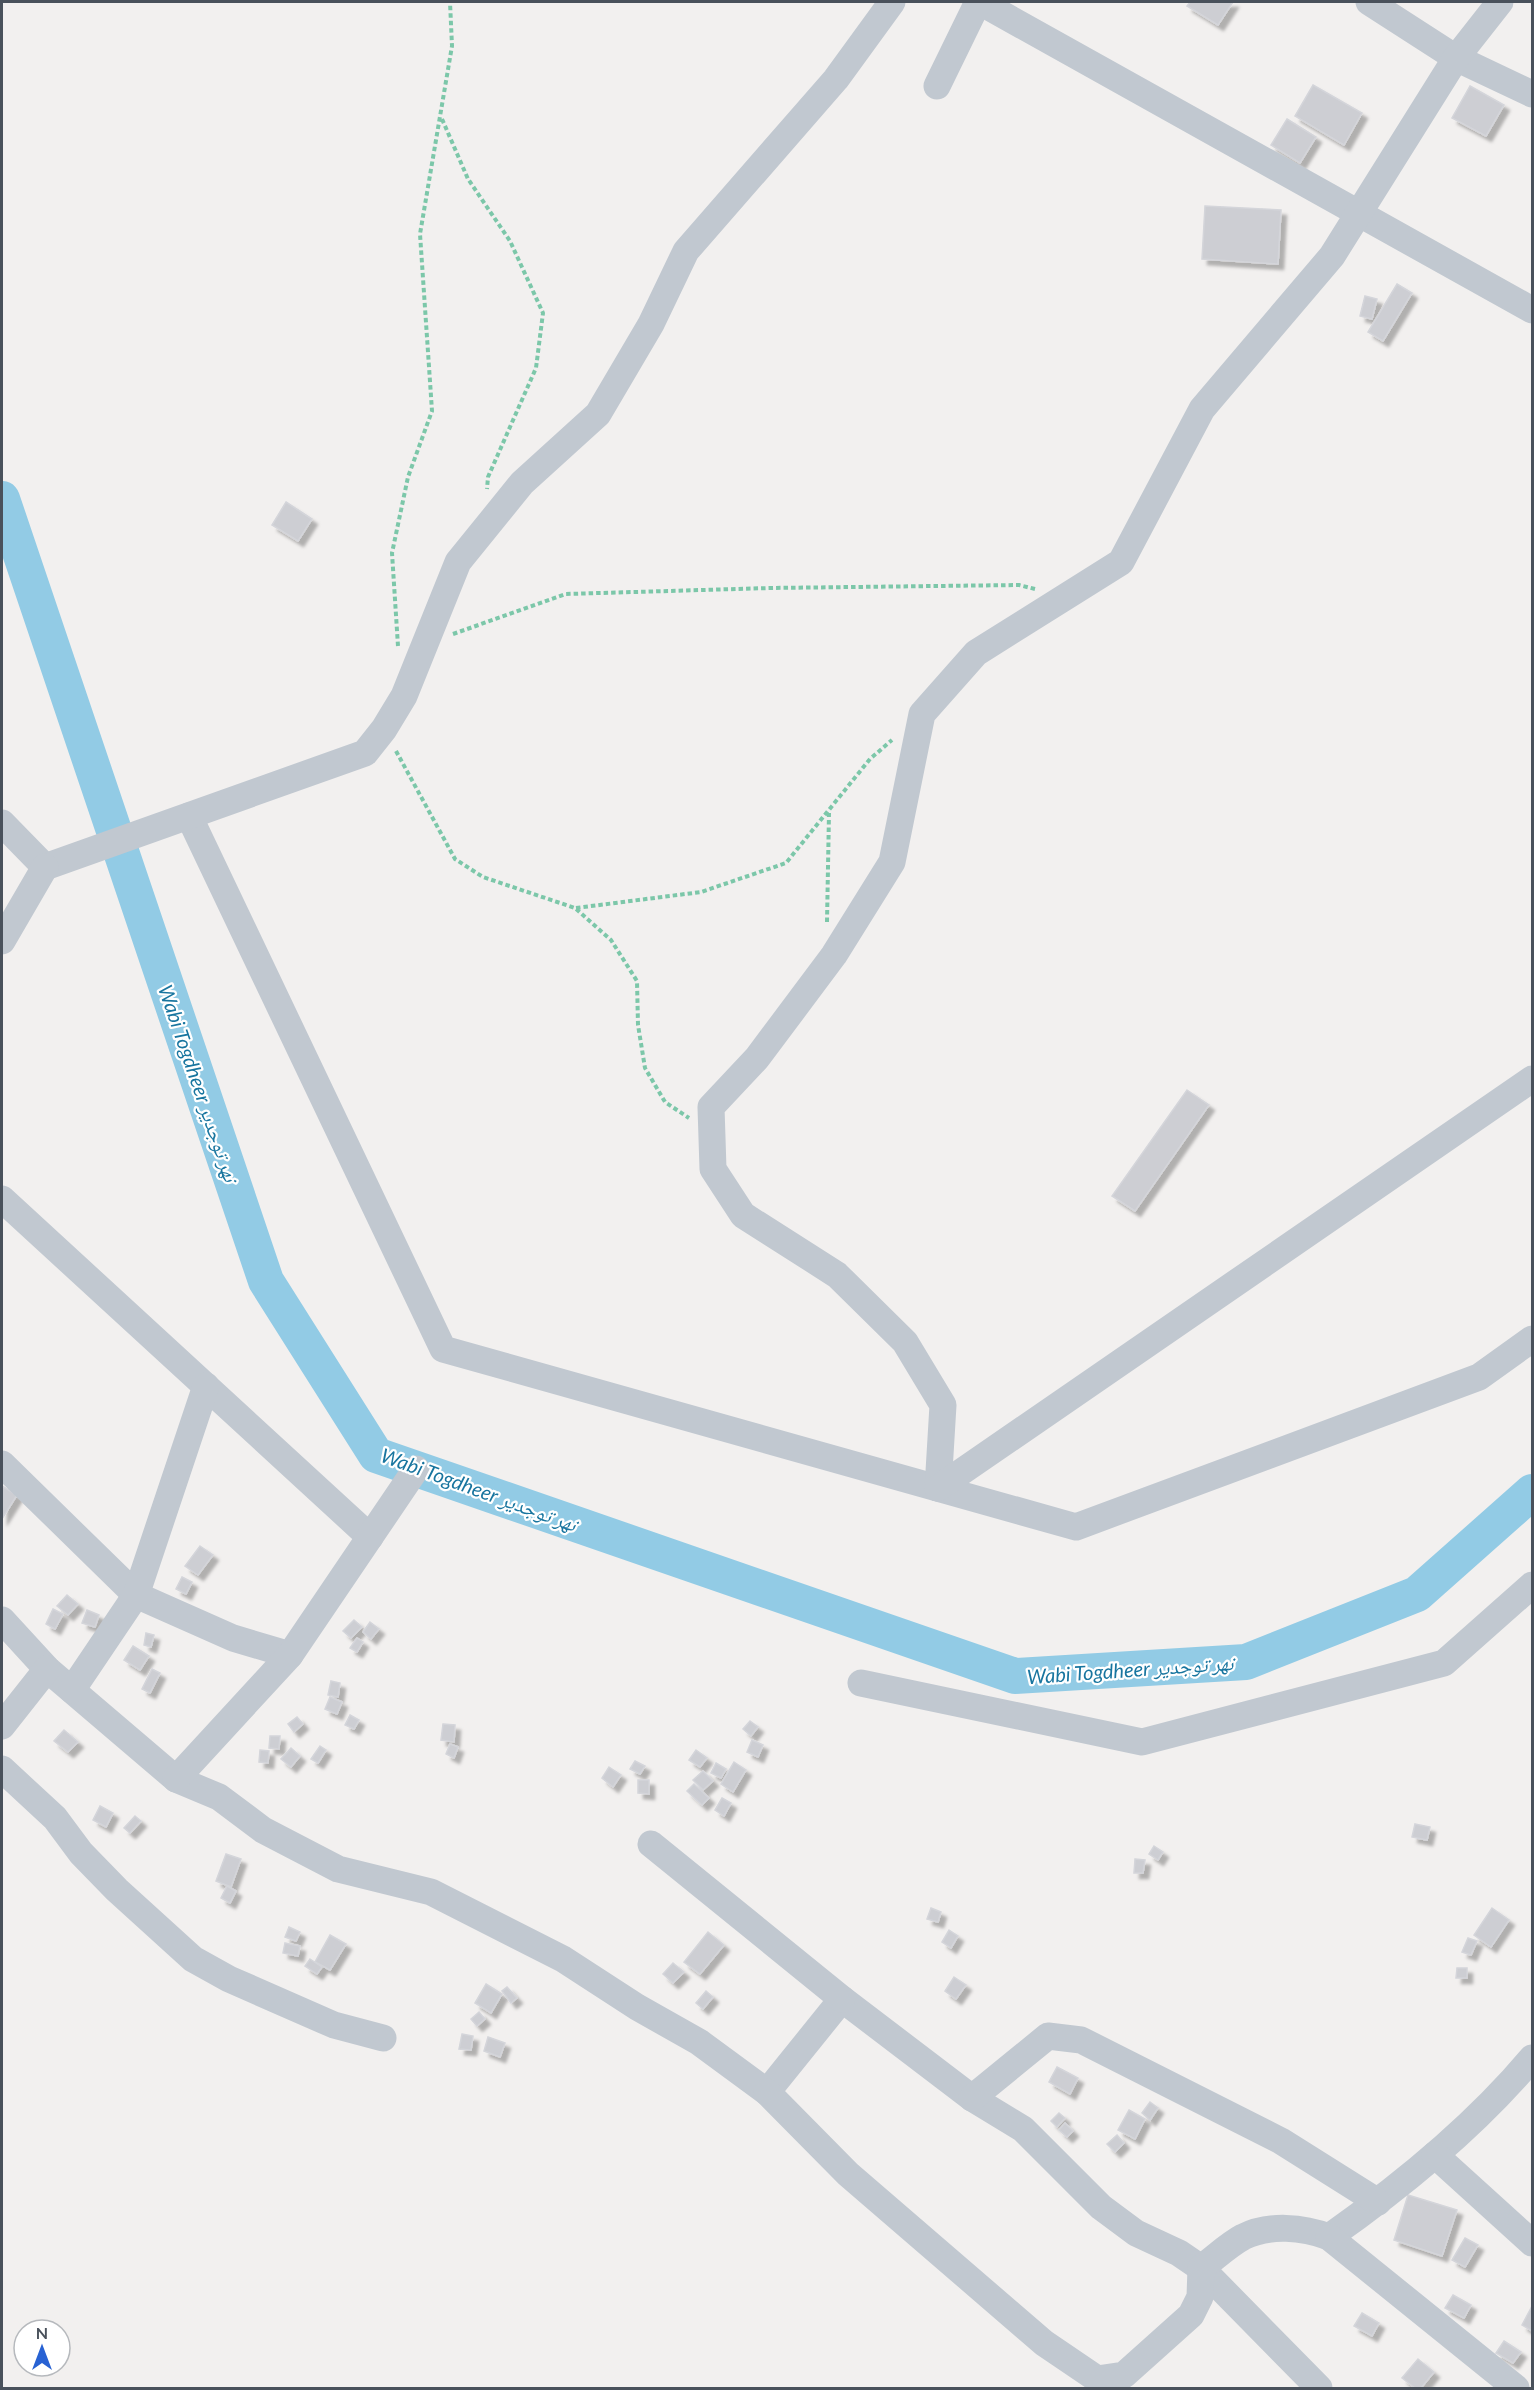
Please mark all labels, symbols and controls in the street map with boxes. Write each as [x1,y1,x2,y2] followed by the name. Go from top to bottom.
[153,981,245,1188] water label: Wabi Togdheer نهر توجدير
[377,1442,583,1538] water label: Wabi Togdheer نهر توجدير
[1026,1650,1237,1689] water label: Wabi Togdheer نهر توجدير
[12,2318,72,2378] north arrow
[36,2323,48,2342] text: N

